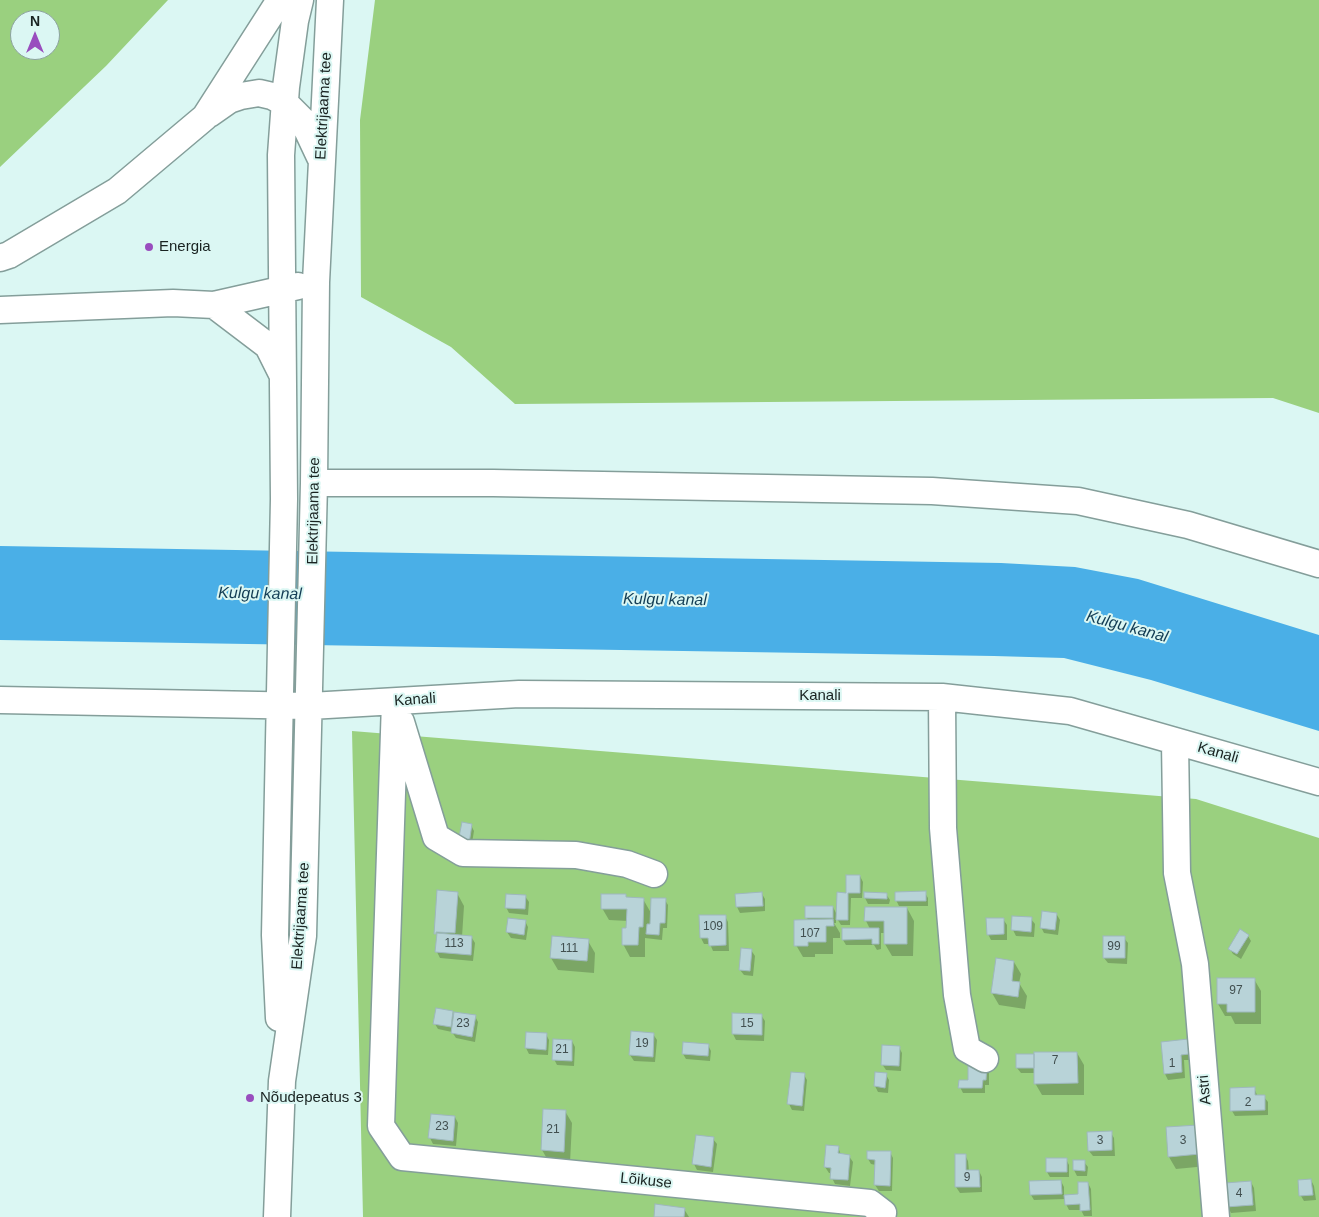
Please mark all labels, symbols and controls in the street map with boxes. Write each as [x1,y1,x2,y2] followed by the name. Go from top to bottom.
[10,10,60,60] north arrow
[30,13,40,29] text: N
[312,52,336,160] street label: Elektrijaama tee
[159,238,211,256] place label: Energia
[143,241,155,253] marker: Energia
[304,457,324,565] street label: Elektrijaama tee
[218,584,302,604] water label: Kulgu kanal
[623,590,707,610] water label: Kulgu kanal
[1084,607,1170,647] water label: Kulgu kanal
[799,687,841,705] street label: Kanali
[394,690,436,710] street label: Kanali
[1195,739,1241,767] street label: Kanali
[288,862,314,970] street label: Elektrijaama tee
[703,920,723,934] house number: 109
[800,927,820,941] house number: 107
[444,937,464,951] house number: 113
[1107,940,1121,954] house number: 99
[560,942,578,956] house number: 111
[1229,984,1243,998] house number: 97
[456,1017,470,1031] house number: 23
[740,1017,754,1031] house number: 15
[635,1037,649,1051] house number: 19
[555,1043,569,1057] house number: 21
[1052,1054,1058,1068] house number: 7
[1169,1057,1175,1071] house number: 1
[1195,1074,1215,1106] street label: Astri
[260,1089,362,1107] place label: Nõudepeatus 3
[244,1092,256,1104] marker: Nõudepeatus 3
[1245,1096,1251,1110] house number: 2
[435,1120,449,1134] house number: 23
[546,1123,560,1137] house number: 21
[1097,1134,1103,1148] house number: 3
[1180,1134,1186,1148] house number: 3
[619,1169,673,1193] street label: Lõikuse
[964,1171,970,1185] house number: 9
[1236,1187,1242,1201] house number: 4

